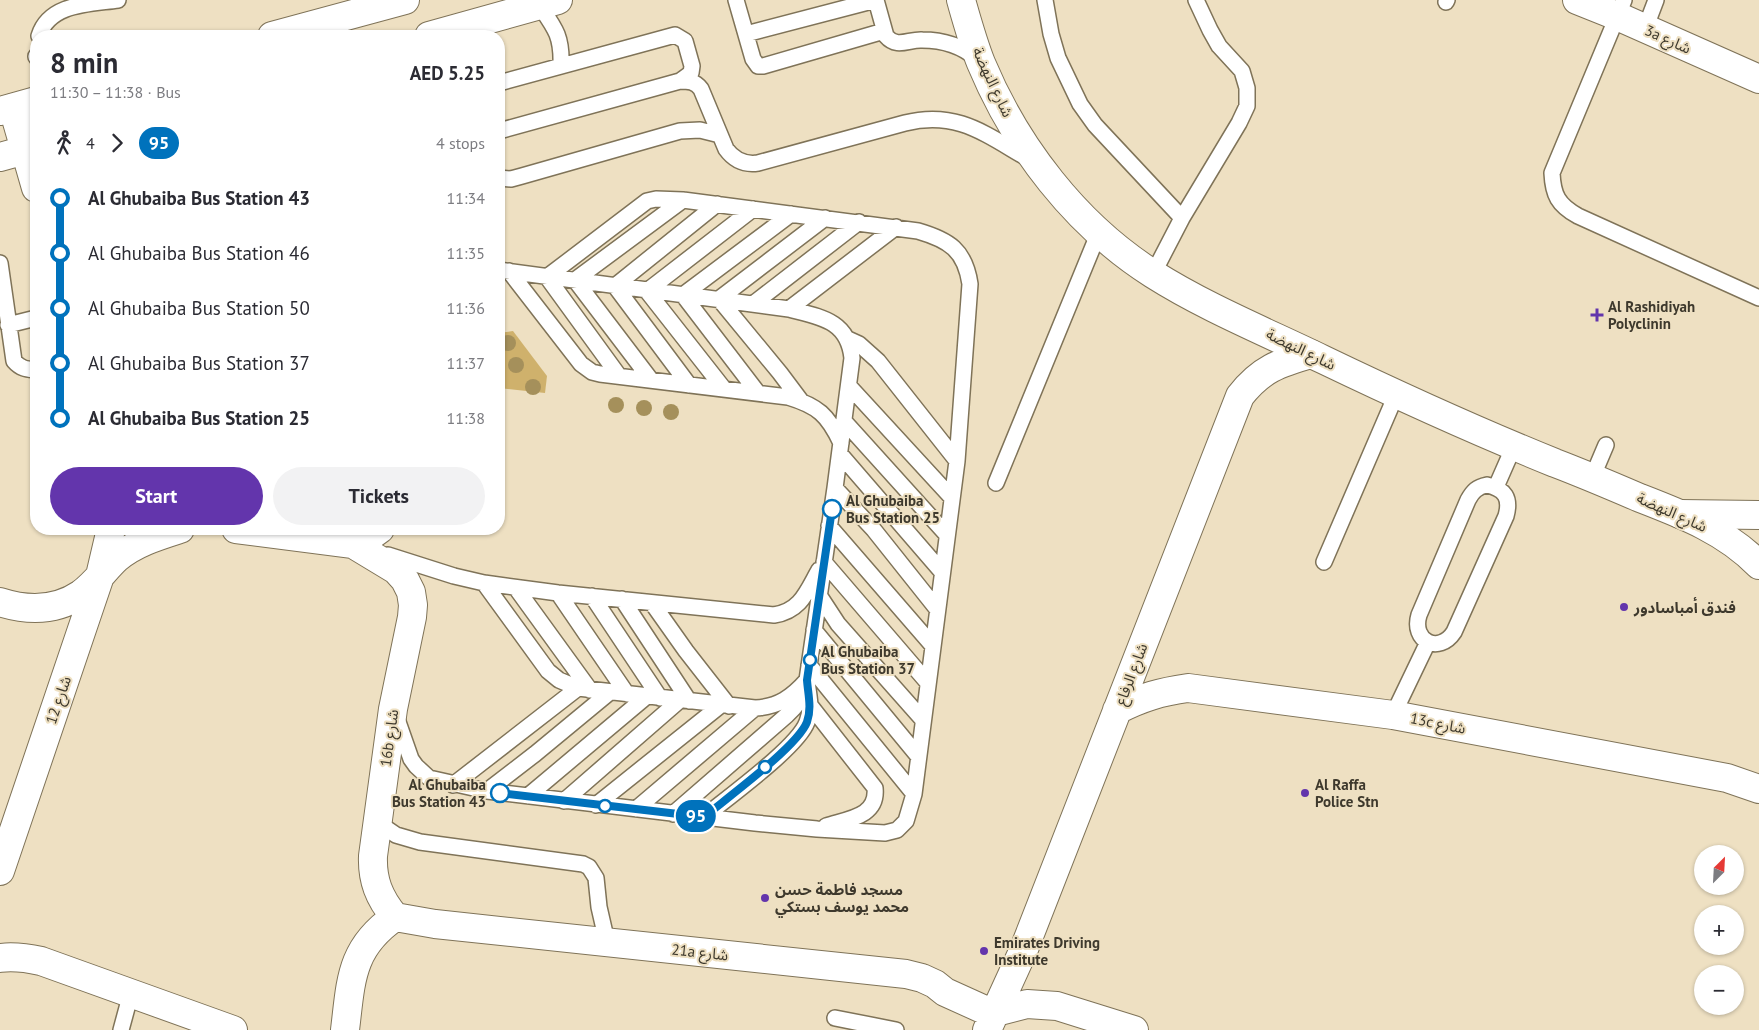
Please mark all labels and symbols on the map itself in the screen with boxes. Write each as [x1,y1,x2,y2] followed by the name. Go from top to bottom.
[1641,20,1694,60] street label: 3a شارع
[966,44,1018,121] street label: شارع النهضة
[1608,297,1695,333] place label: Al Rashidiyah Polyclinin
[1590,308,1604,322] marker: Al Rashidiyah Polyclinin
[1262,324,1339,377] street label: شارع النهضة
[1633,488,1710,539] street label: شارع النهضة
[846,491,940,527] place label: Al Ghubaiba Bus Station 25
[822,499,842,519] marker: Al Ghubaiba Bus Station 25
[1633,597,1736,617] place label: فندق أمباسادور
[1618,601,1630,613] marker: فندق أمباسادور
[1111,640,1154,709] street label: شارع الرفاع
[821,642,915,678] place label: Al Ghubaiba Bus Station 37
[803,653,817,667] marker: Al Ghubaiba Bus Station 37
[41,673,78,728] street label: شارع 12
[376,708,405,768] street label: 16b شارع
[1408,708,1468,741] street label: 13c شارع
[758,760,772,774] unlabelled marker
[392,775,486,811] place label: Al Ghubaiba Bus Station 43
[1315,775,1379,811] place label: Al Raffa Police Stn
[490,783,510,803] marker: Al Ghubaiba Bus Station 43
[1299,787,1311,799] marker: Al Raffa Police Stn
[598,799,612,813] unlabelled marker
[674,800,718,832] line badge: 95
[1694,845,1744,895] north arrow
[775,880,909,918] place label: مسجد فاطمة حسن محمد يوسف بستكي
[759,892,771,904] marker: مسجد فاطمة حسن محمد يوسف بستكي
[994,933,1100,969] place label: Emirates Driving Institute
[670,940,730,967] street label: 21a شارع
[978,945,990,957] marker: Emirates Driving Institute

